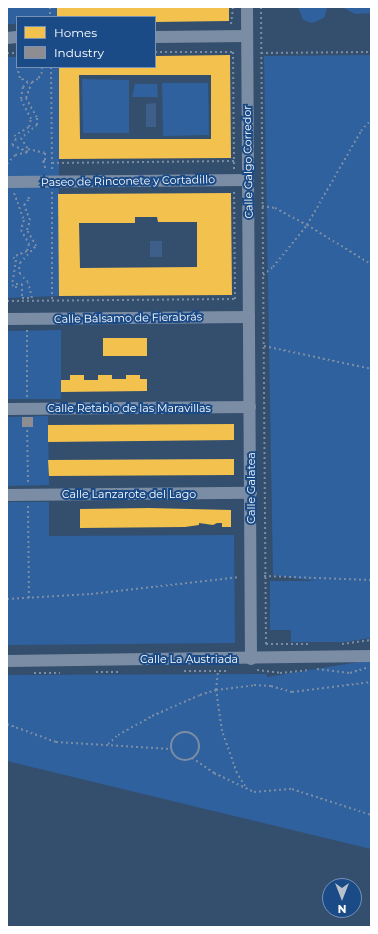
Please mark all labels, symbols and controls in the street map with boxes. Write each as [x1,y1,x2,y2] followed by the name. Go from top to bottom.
[16,16,156,68] legend
[54,25,97,40] text: Homes
[54,45,104,60] text: Industry
[240,105,256,219] street label: Calle Galgo Corredor
[41,173,215,189] street label: Paseo de Rinconete y Cortadillo
[54,310,202,326] street label: Calle Bálsamo de Fierabrás
[47,401,211,415] street label: Calle Retablo de las Maravillas
[244,452,258,524] street label: Calle Galatea
[62,487,196,501] street label: Calle Lanzarote del Lago
[140,652,238,666] street label: Calle La Austriada
[322,878,362,918] north arrow
[338,902,346,916] text: N

